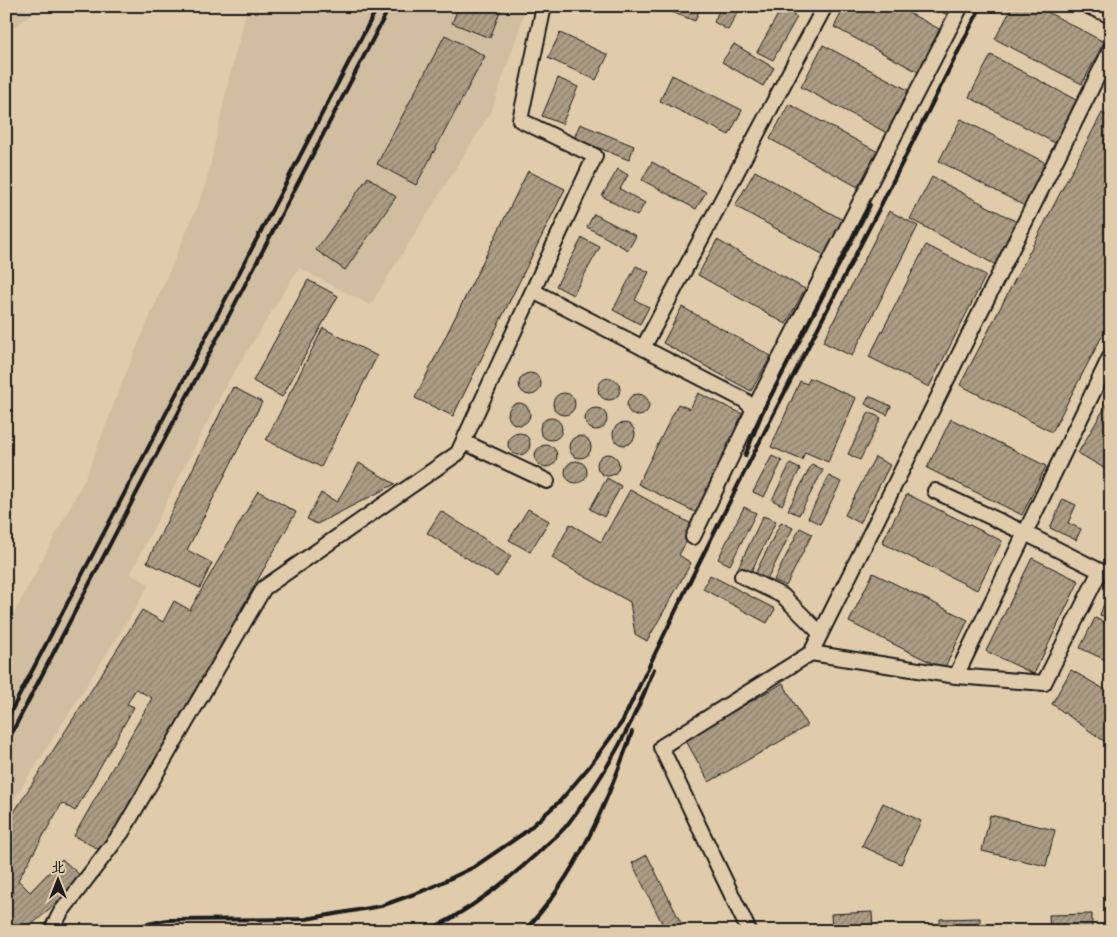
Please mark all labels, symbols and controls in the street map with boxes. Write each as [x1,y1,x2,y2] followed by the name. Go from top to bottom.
[32,854,82,904] north arrow
[51,861,65,878] text: 北

